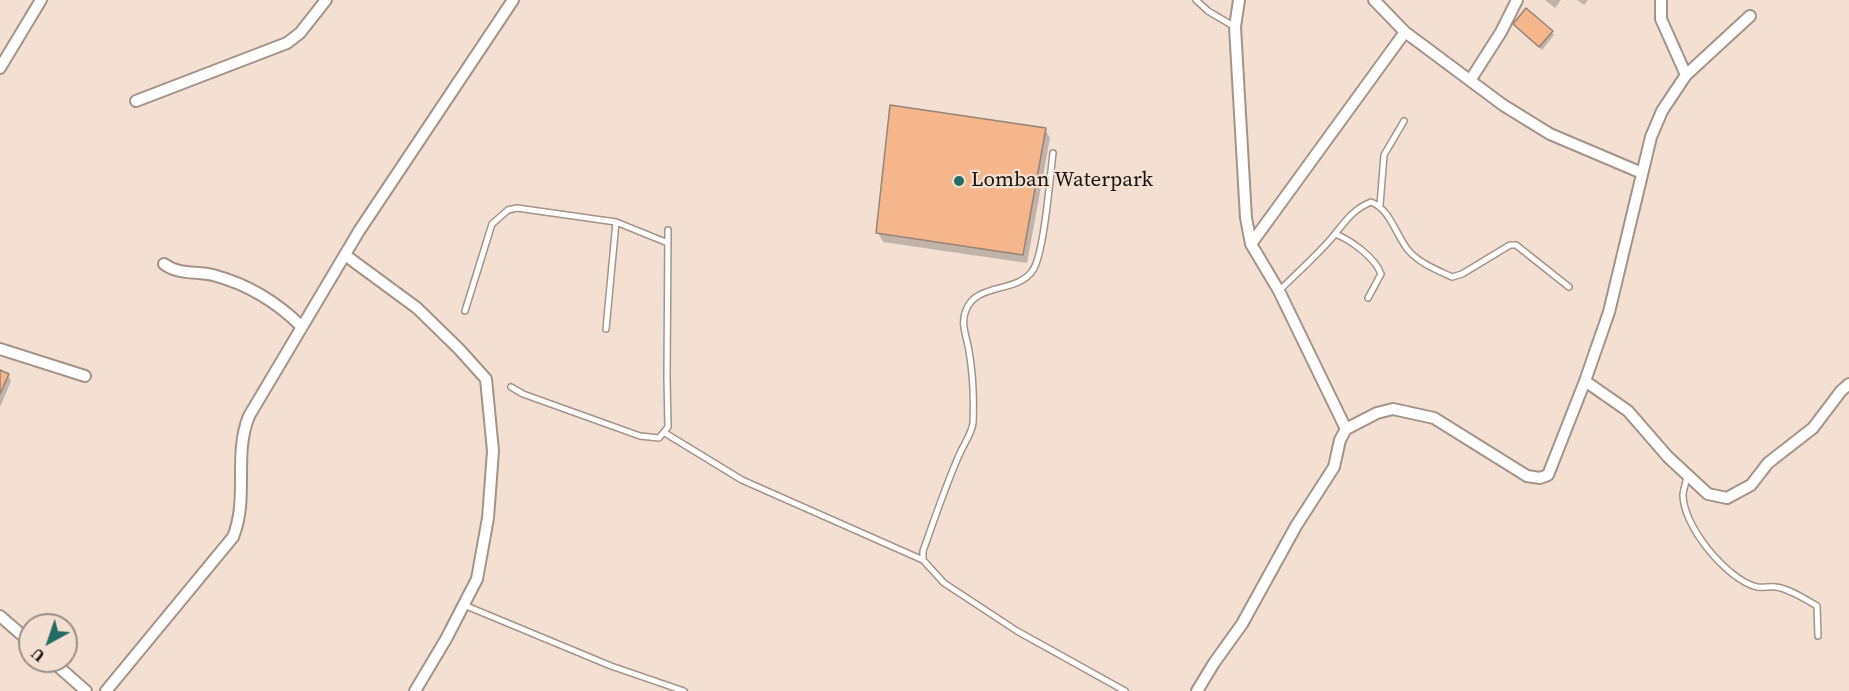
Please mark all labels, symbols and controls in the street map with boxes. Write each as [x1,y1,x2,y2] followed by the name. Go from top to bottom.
[971,168,1153,194] place label: Lomban Waterpark
[952,174,966,188] marker: Lomban Waterpark
[18,613,78,673] north arrow
[26,643,49,667] text: U

